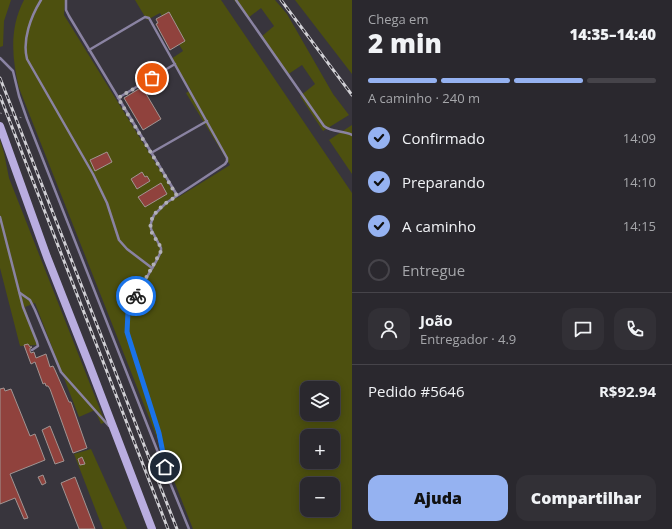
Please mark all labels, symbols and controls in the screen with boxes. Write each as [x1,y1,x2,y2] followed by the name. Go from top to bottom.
[368,10,428,28] text: Chega em
[570,24,656,44] text: 14:35–14:40
[368,25,442,61] text: 2 min
[135,61,169,95] pin
[141,67,163,89] icon: bag
[368,89,480,107] text: A caminho · 240 m
[368,127,390,149] icon: check
[402,128,485,148] text: Confirmado
[623,129,656,147] text: 14:09
[368,171,390,193] icon: check
[402,172,485,192] text: Preparando
[623,173,656,191] text: 14:10
[368,215,390,237] icon: check
[402,216,476,236] text: A caminho
[623,217,656,235] text: 14:15
[402,260,465,280] text: Entregue
[116,276,156,316] courier
[125,285,147,307] icon: bike
[368,308,410,350] button: person
[562,308,604,350] button: chat
[614,308,656,350] button: phone
[420,310,453,330] text: João
[420,330,516,348] text: Entregador · 4.9
[300,381,340,517] map controls
[300,381,340,421] button: layers
[368,381,465,401] text: Pedido #5646
[599,381,656,401] text: R$92.94
[300,429,340,469] button: +
[148,450,182,484] pin
[154,456,176,478] icon: home
[368,475,508,521] button: Ajuda
[516,475,656,521] button: Compartilhar
[300,477,340,517] button: −

